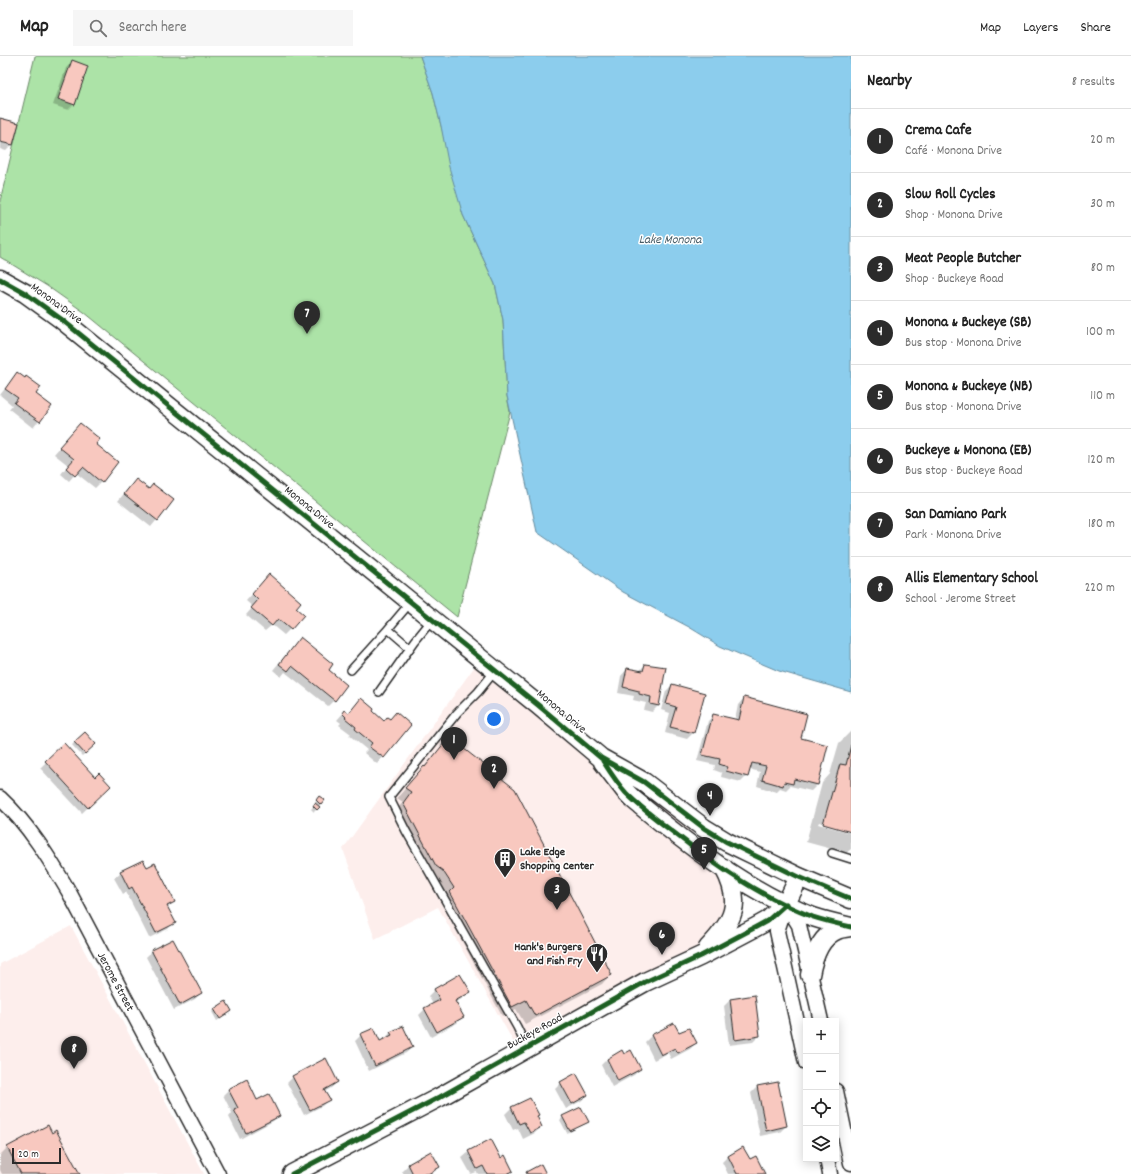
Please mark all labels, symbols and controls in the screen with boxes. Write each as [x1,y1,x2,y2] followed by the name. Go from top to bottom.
[73,10,353,46] search box
[20,14,49,41] text: Map
[87,17,109,39] icon: search
[119,17,187,39] text: Search here
[980,18,1001,38] text: Map
[1023,18,1058,38] text: Layers
[1080,18,1111,38] text: Share
[867,70,911,94] text: Nearby
[1072,73,1115,92] text: 8 results
[905,120,972,142] text: Crema Cafe
[879,131,881,150] text: 1
[1090,131,1115,150] text: 20 m
[905,142,1002,161] text: Café · Monona Drive
[905,184,996,206] text: Slow Roll Cycles
[877,195,883,214] text: 2
[1090,195,1115,214] text: 30 m
[905,206,1003,225] text: Shop · Monona Drive
[639,231,702,250] water label: Lake Monona
[905,248,1021,270] text: Meat People Butcher
[877,259,883,278] text: 3
[1091,259,1115,278] text: 80 m
[905,270,1004,289] text: Shop · Buckeye Road
[27,279,85,329] street label: Monona Drive
[294,301,320,334] pin: 7
[905,312,1031,334] text: Monona & Buckeye (SB)
[877,323,883,342] text: 4
[1086,323,1115,342] text: 100 m
[905,334,1022,353] text: Bus stop · Monona Drive
[905,376,1032,398] text: Monona & Buckeye (NB)
[877,387,883,406] text: 5
[1090,387,1115,406] text: 110 m
[905,398,1022,417] text: Bus stop · Monona Drive
[905,440,1031,462] text: Buckeye & Monona (EB)
[877,451,883,470] text: 6
[1087,451,1115,470] text: 120 m
[905,462,1023,481] text: Bus stop · Buckeye Road
[280,482,338,534] street label: Monona Drive
[905,504,1006,526] text: San Damiano Park
[878,515,882,534] text: 7
[1088,515,1115,534] text: 180 m
[905,526,1001,545] text: Park · Monona Drive
[905,568,1038,590] text: Allis Elementary School
[877,579,883,598] text: 8
[1085,579,1115,598] text: 220 m
[905,590,1016,609] text: School · Jerome Street
[532,686,590,738] street label: Monona Drive
[484,709,504,729] your location
[441,727,467,760] pin: 1
[481,756,507,789] pin: 2
[697,783,723,816] pin: 4
[691,837,717,870] pin: 5
[520,844,594,875] place label: Lake Edge Shopping Center
[492,846,518,879] building icon: Lake Edge Shopping Center
[544,877,570,910] pin: 3
[649,922,675,955] pin: 6
[514,939,583,970] place label: Hank's Burgers and Fish Fry
[584,941,610,974] restaurant icon: Hank's Burgers and Fish Fry
[92,949,138,1015] street label: Jerome Street
[504,1010,566,1054] street label: Buckeye Road
[803,1018,839,1162] map controls
[803,1018,839,1054] button: +
[61,1036,87,1069] pin: 8
[803,1054,839,1090] button: −
[803,1090,839,1126] button: locate
[803,1126,839,1162] button: layers
[12,1146,61,1165] scale bar
[18,1147,39,1163] text: 20 m

